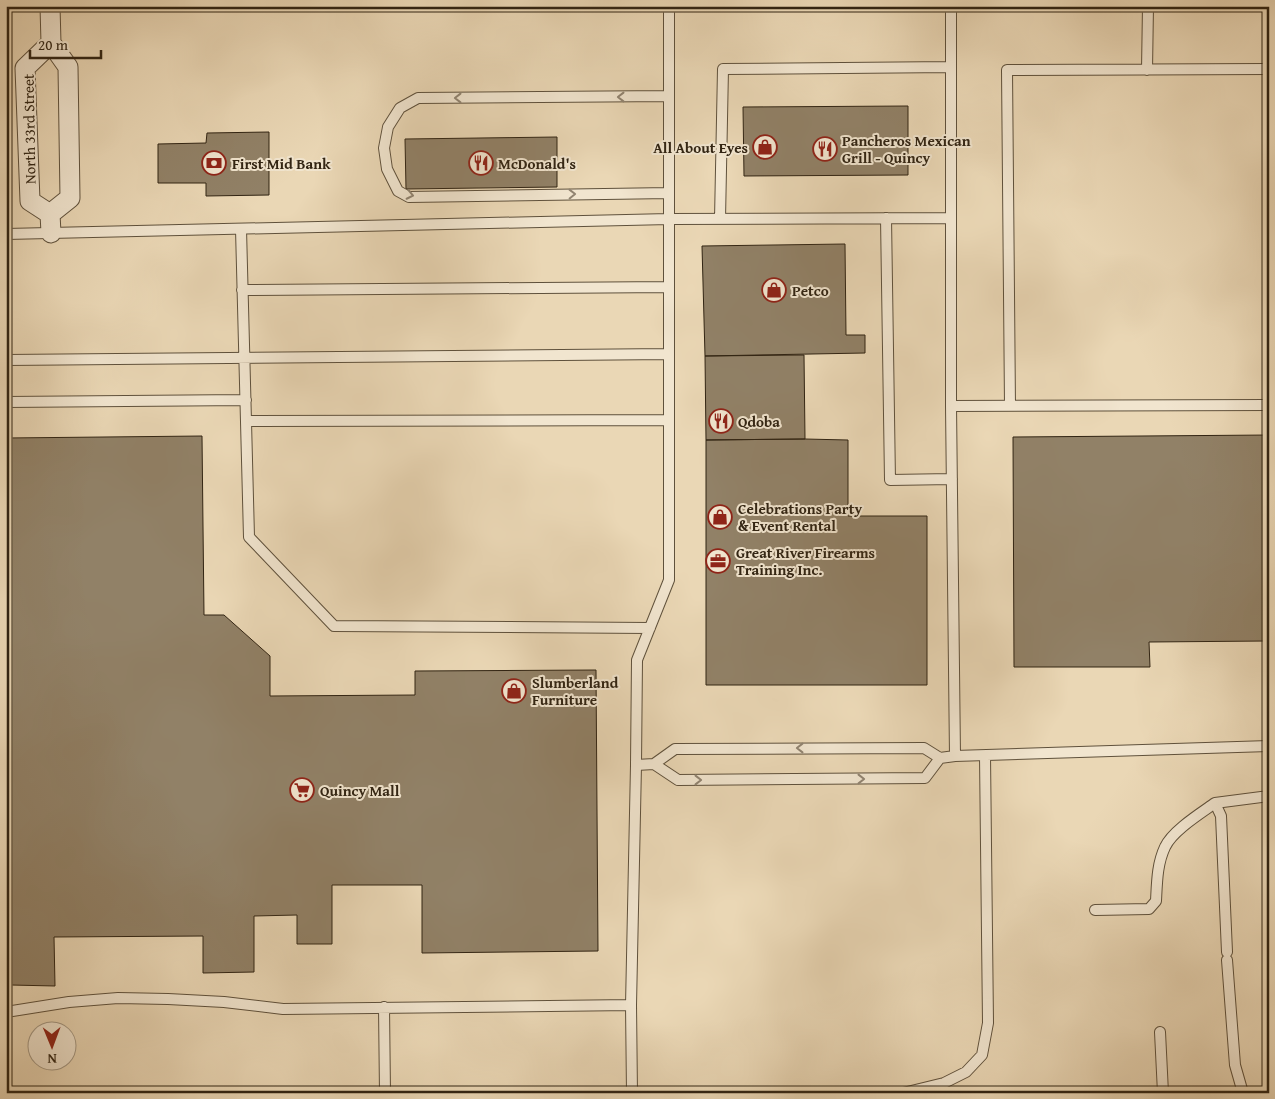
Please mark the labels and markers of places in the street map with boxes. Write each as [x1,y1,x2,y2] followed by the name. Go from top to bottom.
[842,130,971,168] place label: Pancheros Mexican Grill - Quincy
[752,134,778,160] shop icon: All About Eyes
[812,136,838,162] restaurant icon: Pancheros Mexican Grill - Quincy
[653,137,748,158] place label: All About Eyes
[201,150,227,176] bank icon: First Mid Bank
[468,150,494,176] restaurant icon: McDonald's
[232,153,331,174] place label: First Mid Bank
[498,153,576,174] place label: McDonald's
[761,277,787,303] shop icon: Petco
[792,280,829,301] place label: Petco
[708,408,734,434] restaurant icon: Qdoba
[738,411,780,432] place label: Qdoba
[738,498,862,536] place label: Celebrations Party & Event Rental
[707,504,733,530] shop icon: Celebrations Party & Event Rental
[736,542,875,580] place label: Great River Firearms Training Inc.
[705,548,731,574] office icon: Great River Firearms Training Inc.
[532,672,619,710] place label: Slumberland Furniture
[501,678,527,704] shop icon: Slumberland Furniture
[289,777,315,803] supermarket icon: Quincy Mall
[320,780,400,801] place label: Quincy Mall

